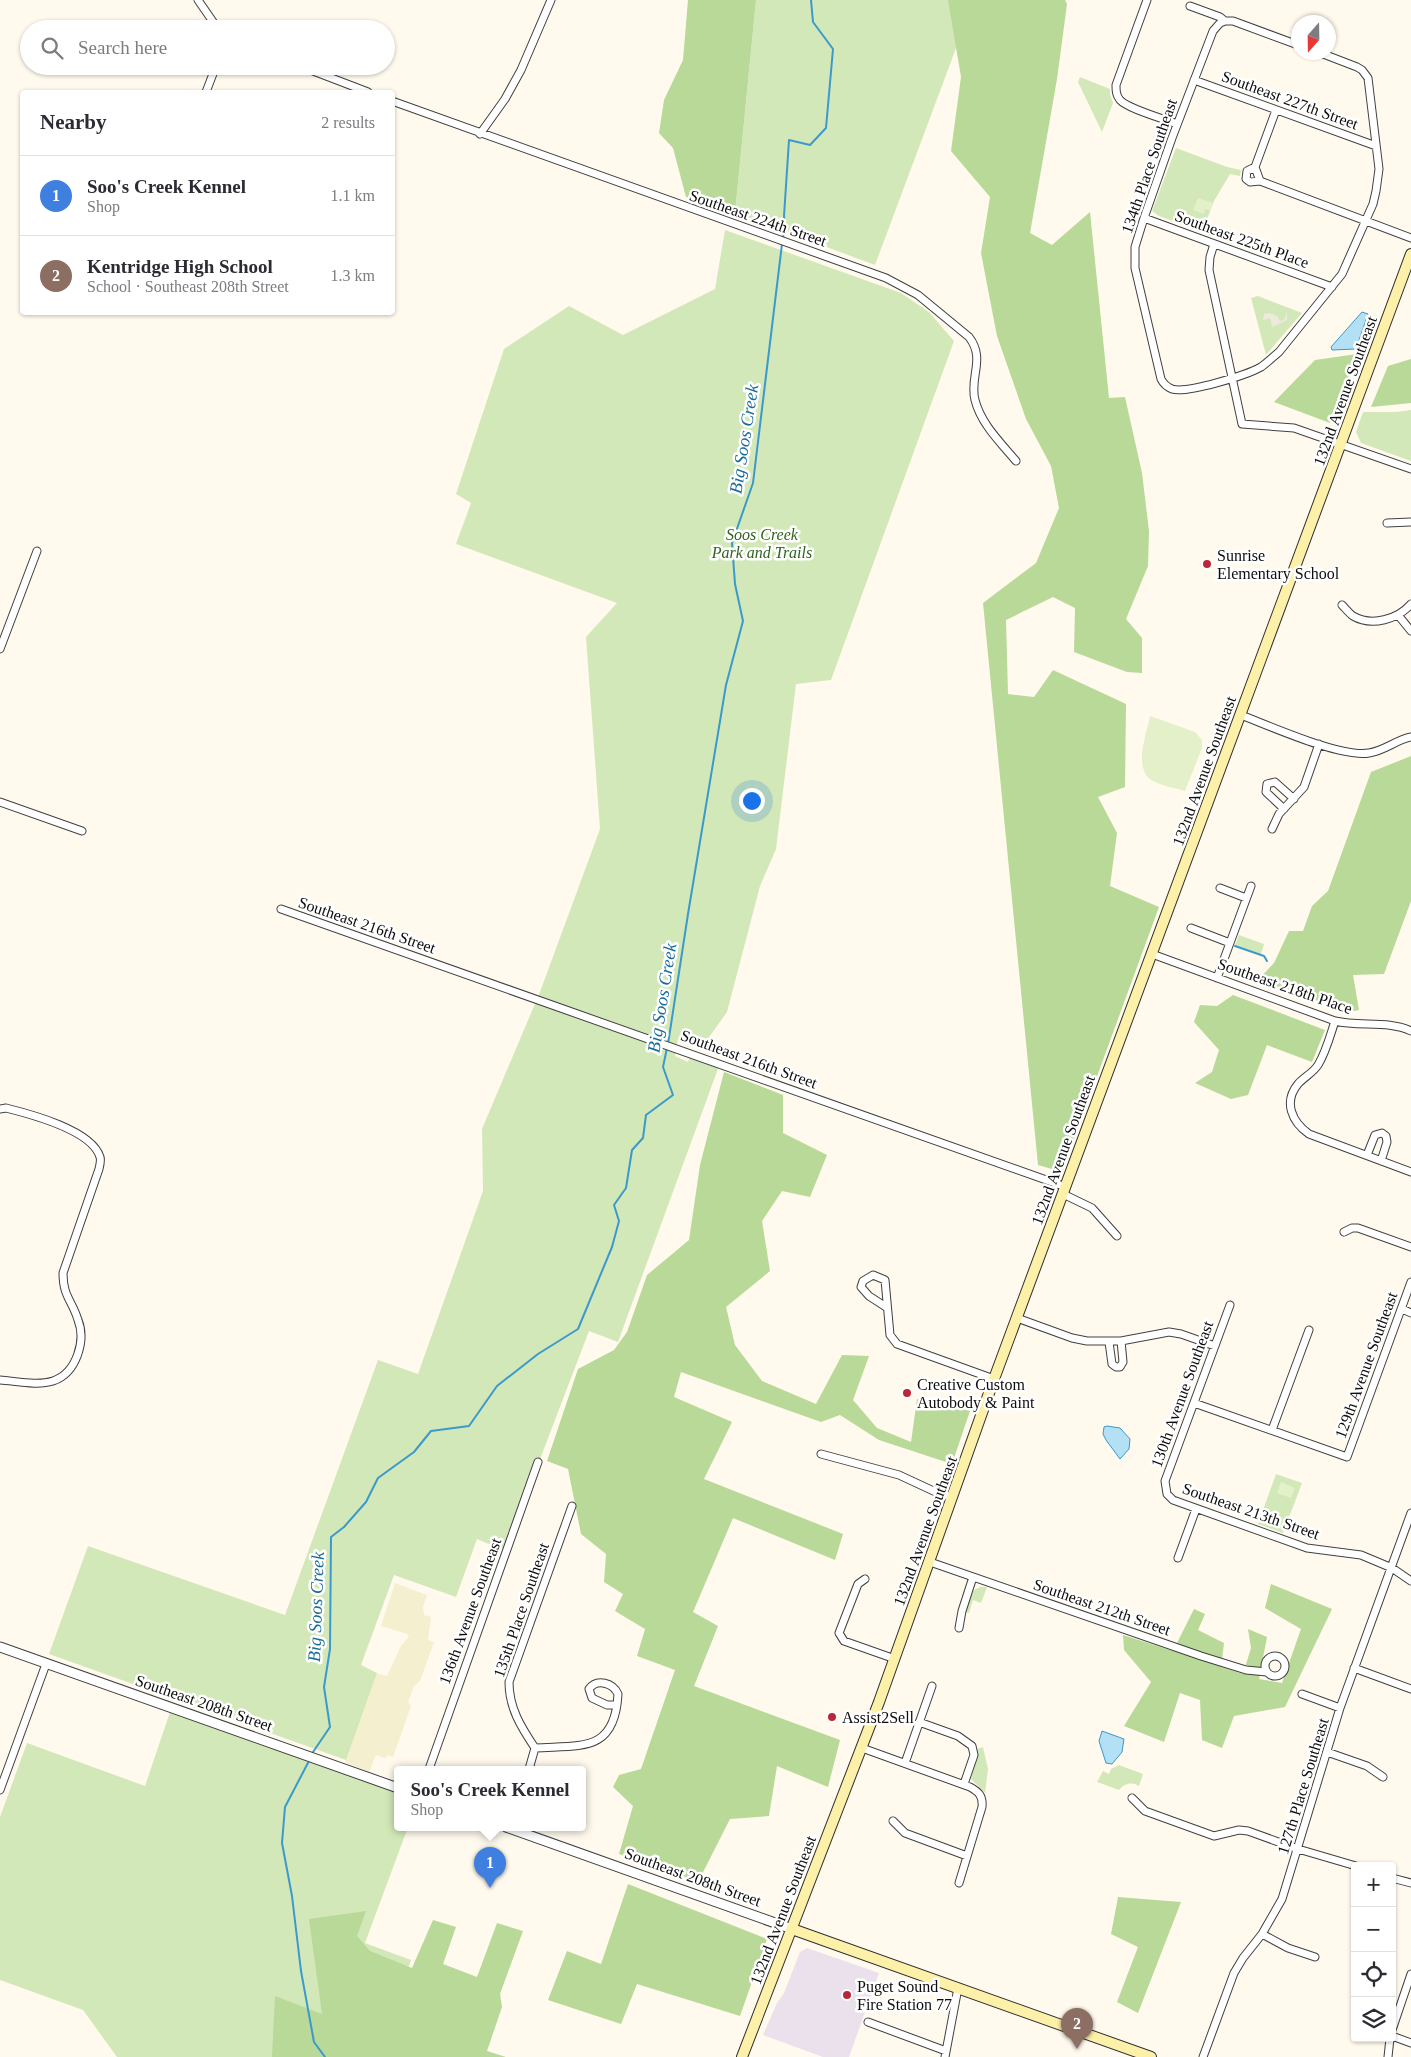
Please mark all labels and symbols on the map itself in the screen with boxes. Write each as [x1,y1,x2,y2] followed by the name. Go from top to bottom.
[1291,15,1336,60] north arrow
[1219,67,1361,133] street label: Southeast 227th Street
[1118,96,1180,236] street label: 134th Place Southeast
[687,187,829,250] street label: Southeast 224th Street
[1173,207,1311,271] street label: Southeast 225th Place
[1310,313,1380,468] street label: 132nd Avenue Southeast
[725,382,763,495] water label: Big Soos Creek
[711,526,812,561] park label: Soos Creek Park and Trails
[1217,547,1340,583] place label: Sunrise Elementary School
[1201,558,1213,570] marker: Sunrise Elementary School
[1169,693,1239,848] street label: 132nd Avenue Southeast
[739,788,765,814] your location
[296,894,438,957] street label: Southeast 216th Street
[643,941,681,1054] water label: Big Soos Creek
[1215,955,1355,1017] street label: Southeast 218th Place
[678,1026,820,1092] street label: Southeast 216th Street
[1028,1072,1098,1227] street label: 132nd Avenue Southeast
[1332,1289,1401,1440] street label: 129th Avenue Southeast
[1148,1318,1217,1469] street label: 130th Avenue Southeast
[917,1376,1035,1412] place label: Creative Custom Autobody & Paint
[901,1387,913,1399] marker: Creative Custom Autobody & Paint
[890,1453,960,1608] street label: 132nd Avenue Southeast
[1180,1480,1322,1543] street label: Southeast 213th Street
[436,1535,505,1686] street label: 136th Avenue Southeast
[490,1540,552,1680] street label: 135th Place Southeast
[304,1551,328,1662] water label: Big Soos Creek
[1031,1576,1173,1639] street label: Southeast 212th Street
[133,1672,275,1735] street label: Southeast 208th Street
[842,1709,915,1726] place label: Assist2Sell
[826,1711,838,1723] marker: Assist2Sell
[1274,1715,1332,1856] street label: 127th Place Southeast
[747,1833,819,1987] street label: 132nd Avenue Southeast
[622,1844,764,1910] street label: Southeast 208th Street
[474,1847,506,1888] pin: 1
[857,1978,952,2013] place label: Puget Sound Fire Station 77
[841,1989,853,2001] marker: Puget Sound Fire Station 77
[1061,2008,1093,2049] pin: 2

